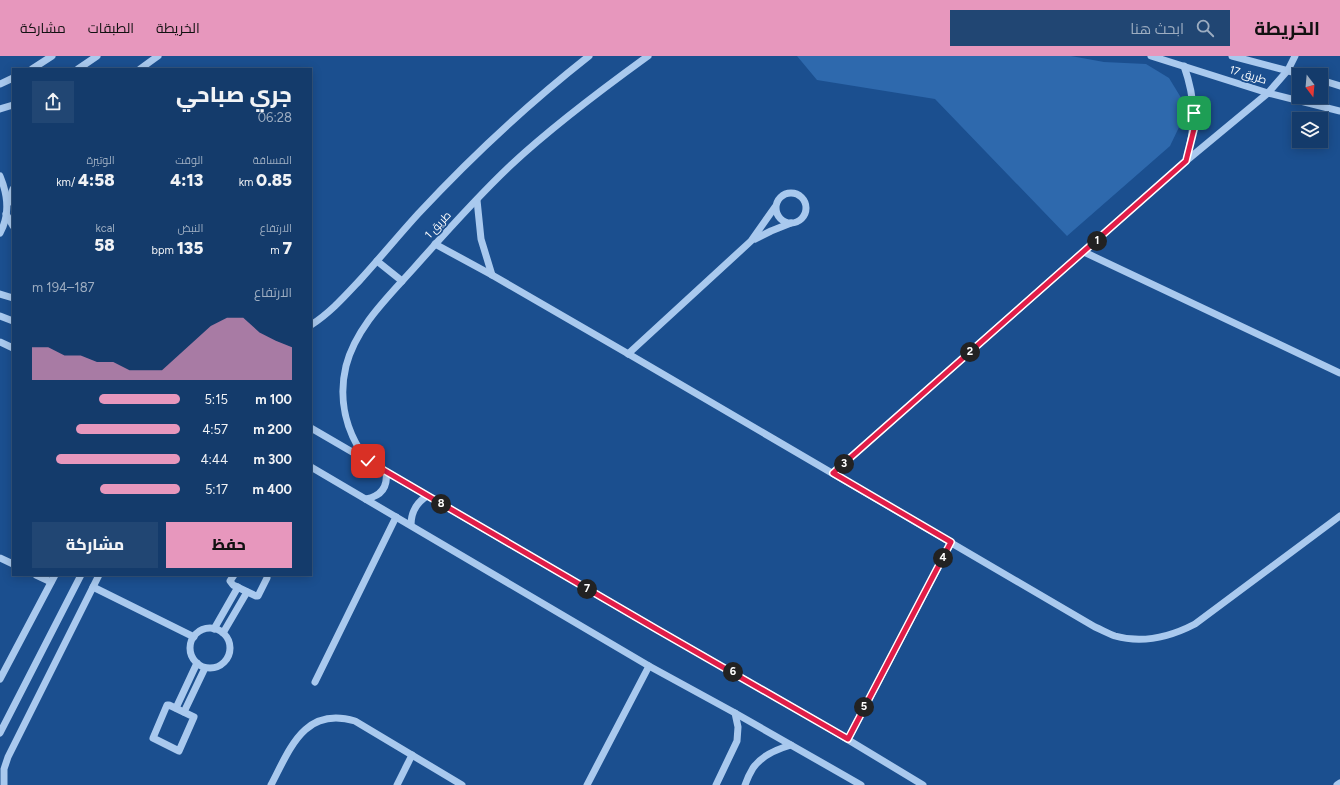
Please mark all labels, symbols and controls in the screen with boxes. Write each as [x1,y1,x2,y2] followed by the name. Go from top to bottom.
[950,10,1230,46] search box
[1194,17,1216,39] icon: search
[1254,17,1320,40] text: الخريطة
[20,20,66,37] text: مشاركة
[88,20,134,37] text: الطبقات
[156,20,200,37] text: الخريطة
[1130,20,1184,38] text: ابحث هنا
[1228,63,1268,87] street label: طريق 17
[1292,68,1328,104] north arrow
[1292,68,1328,148] map controls
[32,81,74,123] button: share
[176,81,292,108] text: جري صباحي
[1177,96,1211,130] pin
[1183,102,1205,124] icon: arrive
[258,110,292,125] text: 06:28
[1292,112,1328,148] button: layers
[86,154,115,167] text: الوتيرة
[175,154,203,167] text: الوقت
[253,154,292,167] text: المسافة
[78,170,115,190] text: 4:58
[170,170,203,190] text: 4:13
[256,170,292,190] text: 0.85
[56,176,78,189] text: /km
[239,176,256,189] text: km
[422,209,454,241] street label: طريق 1
[95,222,115,235] text: kcal
[177,222,203,235] text: النبض
[260,222,292,235] text: الارتفاع
[1087,231,1107,251] pin: 1
[1095,234,1099,247] text: 1
[94,235,115,255] text: 58
[177,238,203,258] text: 135
[282,238,292,258] text: 7
[152,244,177,257] text: bpm
[270,244,282,257] text: m
[32,280,95,295] text: 187–194 m
[254,285,292,300] text: الارتفاع
[960,342,980,362] pin: 2
[967,345,973,358] text: 2
[204,392,228,407] text: 5:15
[255,392,292,407] text: 100 m
[202,422,228,437] text: 4:57
[253,422,292,437] text: 200 m
[351,444,385,478] pin
[357,450,379,472] icon: check
[200,452,228,467] text: 4:44
[253,452,292,467] text: 300 m
[834,454,854,474] pin: 3
[841,457,847,470] text: 3
[205,482,228,497] text: 5:17
[252,482,292,497] text: 400 m
[431,494,451,514] pin: 8
[438,497,444,510] text: 8
[32,522,158,568] button: مشاركة
[166,522,292,568] button: حفظ
[933,548,953,568] pin: 4
[940,551,946,564] text: 4
[577,579,597,599] pin: 7
[584,582,590,595] text: 7
[723,662,743,682] pin: 6
[730,665,736,678] text: 6
[854,697,874,717] pin: 5
[861,700,867,713] text: 5

